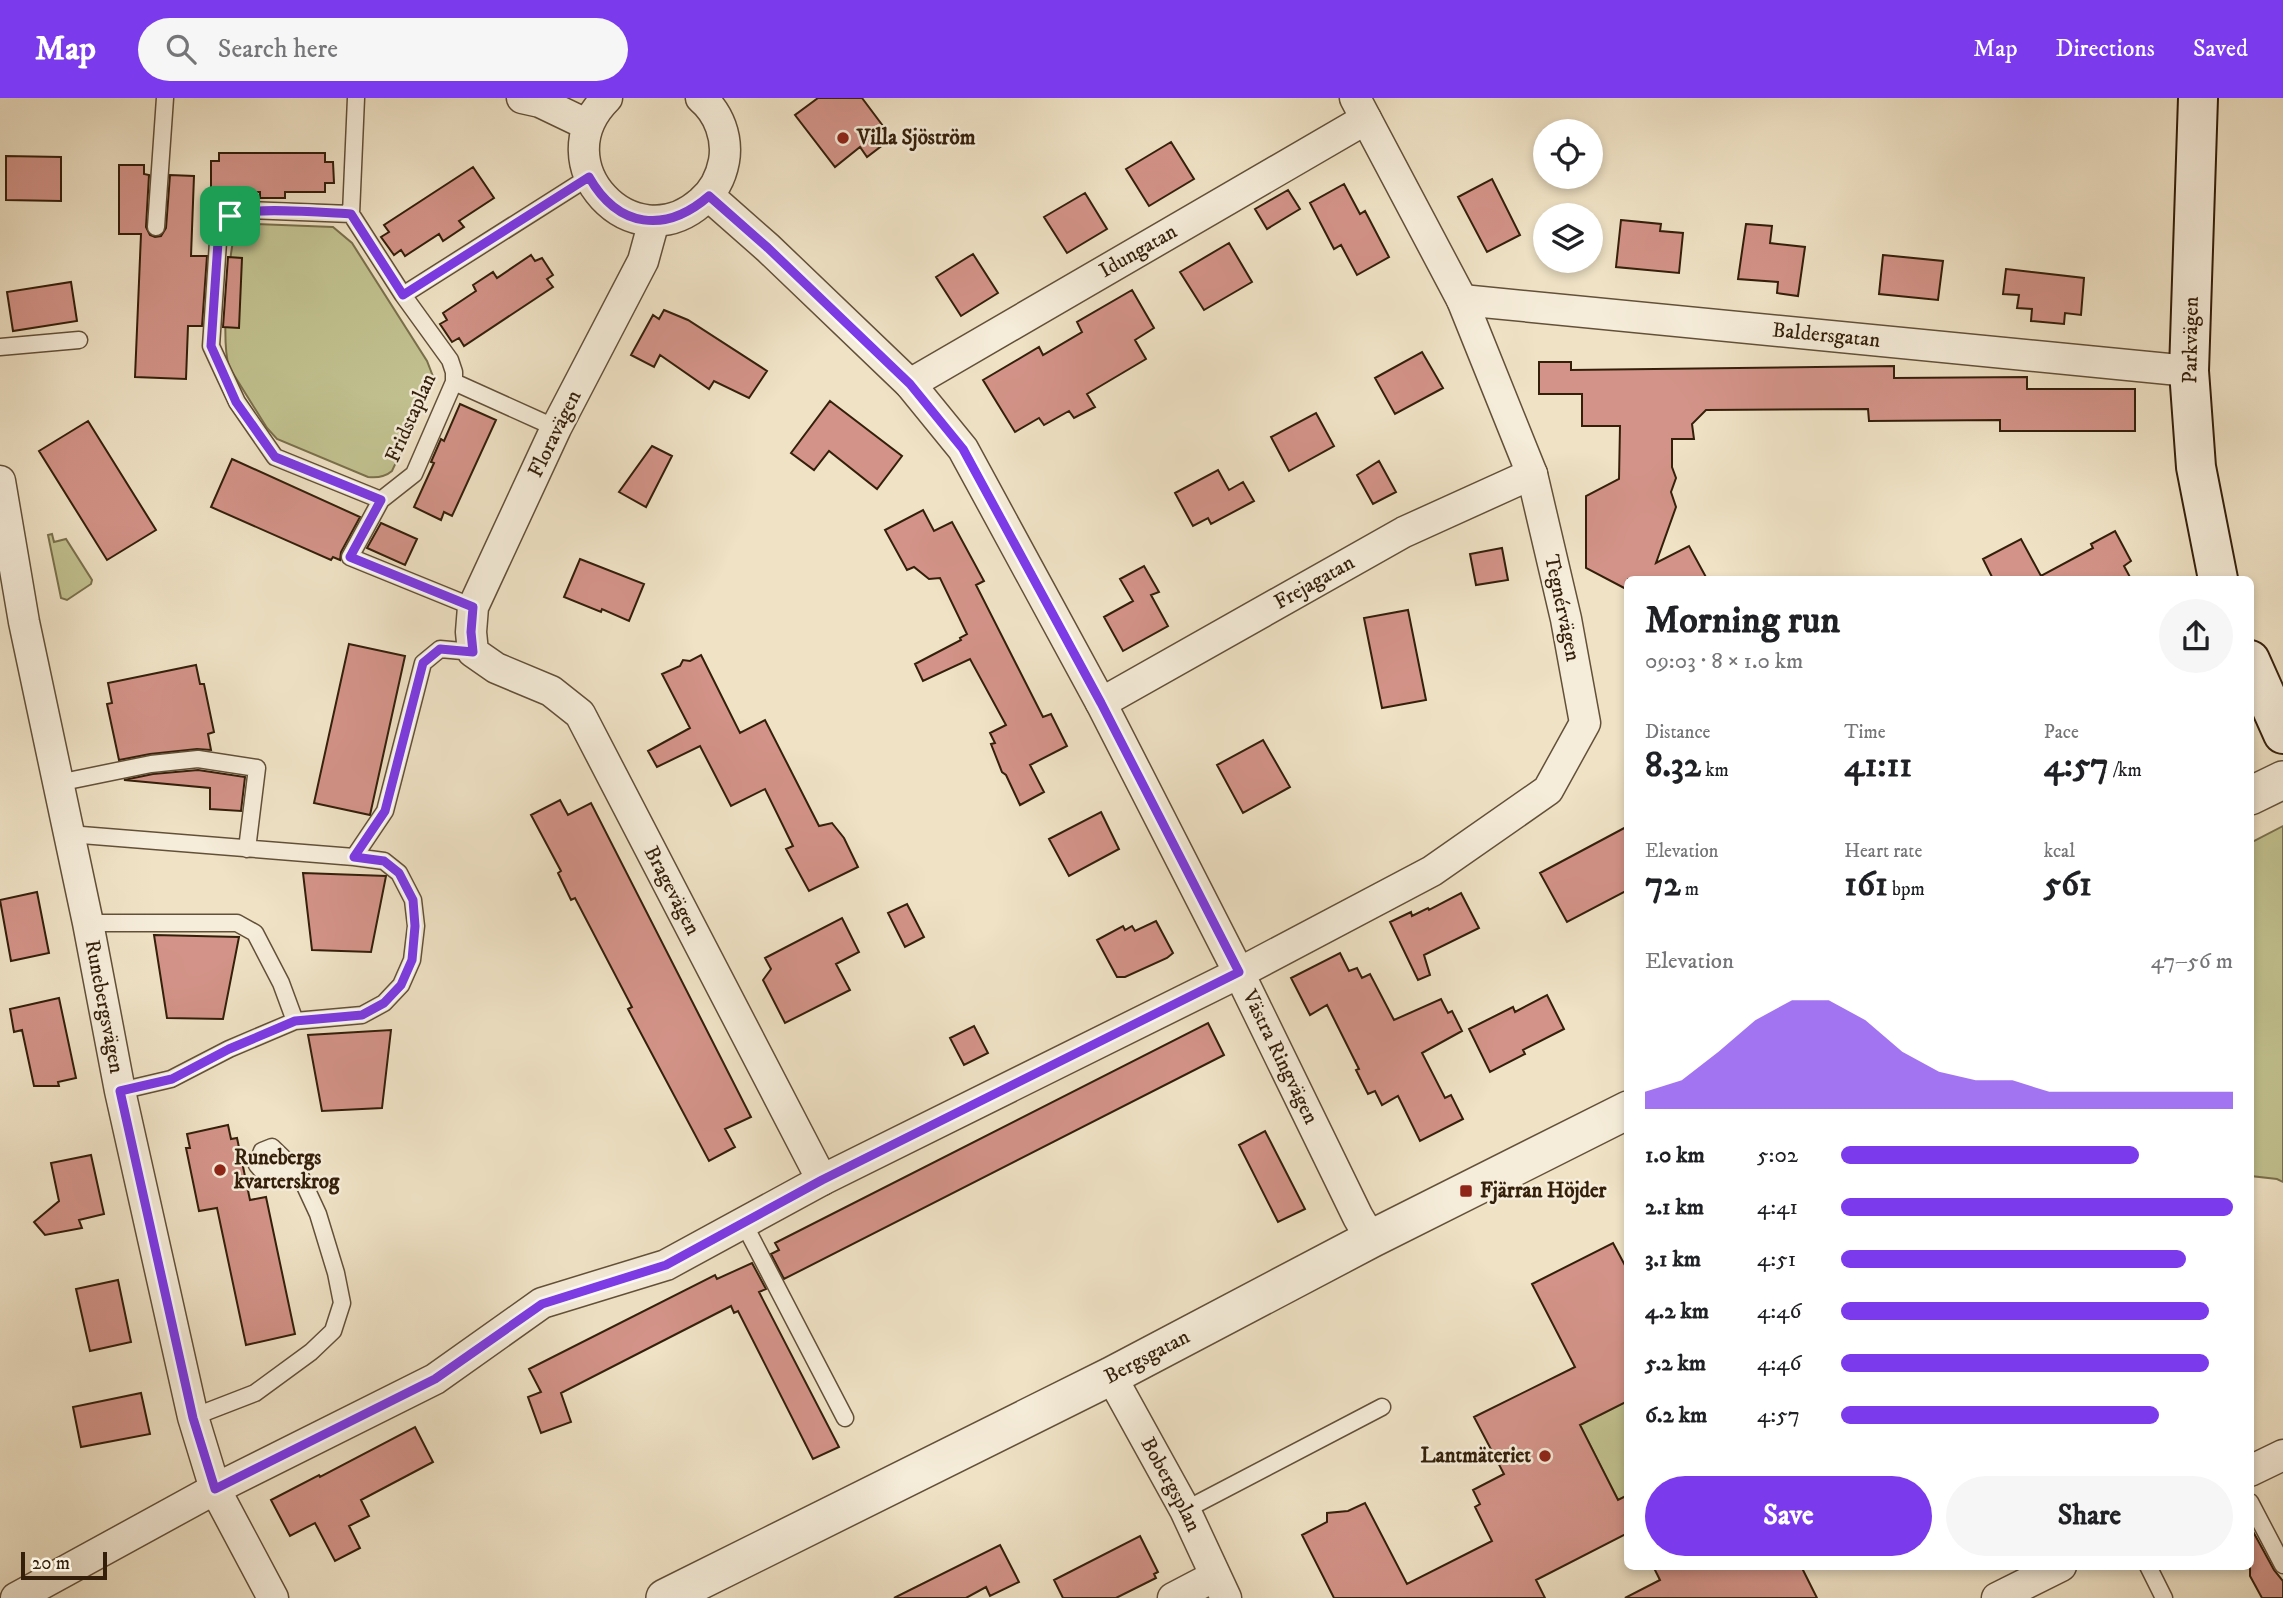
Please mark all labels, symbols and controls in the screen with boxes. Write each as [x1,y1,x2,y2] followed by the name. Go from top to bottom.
[138,18,628,81] search box
[35,29,96,70] text: Map
[162,30,200,68] icon: search
[218,33,338,66] text: Search here
[1973,34,2018,64] text: Map
[2056,34,2155,64] text: Directions
[2193,34,2248,64] text: Saved
[1533,119,1603,273] map controls
[1533,119,1603,189] button: locate
[856,125,976,152] place label: Villa Sjöström
[835,130,851,146] marker: Villa Sjöström
[200,186,260,246] pin
[211,197,249,235] icon: arrive
[1533,203,1603,273] button: layers
[1095,219,1182,284] street label: Idungatan
[2177,296,2205,384] street label: Parkvägen
[1771,317,1881,354] street label: Baldersgatan
[380,369,442,467] street label: Fridstaplan
[523,386,587,482] street label: Floravägen
[1270,550,1359,616] street label: Frejagatan
[1538,552,1586,664] street label: Tegnérvägen
[1645,597,1840,645] text: Morning run
[2159,599,2233,673] button: share
[1645,647,1803,676] text: 09:03 · 8 × 1.0 km
[1645,721,1710,744] text: Distance
[1844,721,1886,744] text: Time
[2044,721,2079,744] text: Pace
[1645,744,1701,788] text: 8.32
[1844,744,1912,788] text: 41:11
[2044,744,2109,788] text: 4:57
[1701,759,1729,782] text: km
[2109,759,2142,782] text: /km
[1645,840,1719,863] text: Elevation
[1844,840,1922,863] text: Heart rate
[2044,840,2075,863] text: kcal
[638,842,706,940] street label: Bragevägen
[1645,863,1681,907] text: 72
[1844,863,1888,907] text: 161
[2044,863,2092,907] text: 561
[1681,878,1699,901] text: m
[1888,878,1925,901] text: bpm
[79,938,129,1076] street label: Runebergsvägen
[1645,947,1734,976] text: Elevation
[2151,947,2233,976] text: 47–56 m
[1236,985,1324,1129] street label: Västra Ringvägen
[1645,1141,1705,1170] text: 1.0 km
[1757,1141,1798,1170] text: 5:02
[233,1145,340,1195] place label: Runebergs kvarterskrog
[212,1162,228,1178] marker: Runebergs kvarterskrog
[1480,1178,1608,1205] place label: Fjärran Höjder
[1458,1183,1474,1199] marker: Fjärran Höjder
[1645,1193,1704,1222] text: 2.1 km
[1757,1193,1798,1222] text: 4:41
[1645,1245,1701,1274] text: 3.1 km
[1757,1245,1796,1274] text: 4:51
[1645,1297,1709,1326] text: 4.2 km
[1757,1297,1801,1326] text: 4:46
[1100,1324,1194,1390] street label: Bergsgatan
[1645,1349,1706,1378] text: 5.2 km
[1757,1349,1801,1378] text: 4:46
[1645,1401,1707,1430] text: 6.2 km
[1757,1401,1800,1430] text: 4:57
[1134,1433,1206,1536] street label: Bobergsplan
[1421,1443,1531,1469] place label: Lantmäteriet
[1537,1448,1553,1464] marker: Lantmäteriet
[1645,1476,1932,1556] button: Save
[1946,1476,2233,1556] button: Share
[21,1549,107,1581] scale bar
[32,1552,70,1575] text: 20 m

